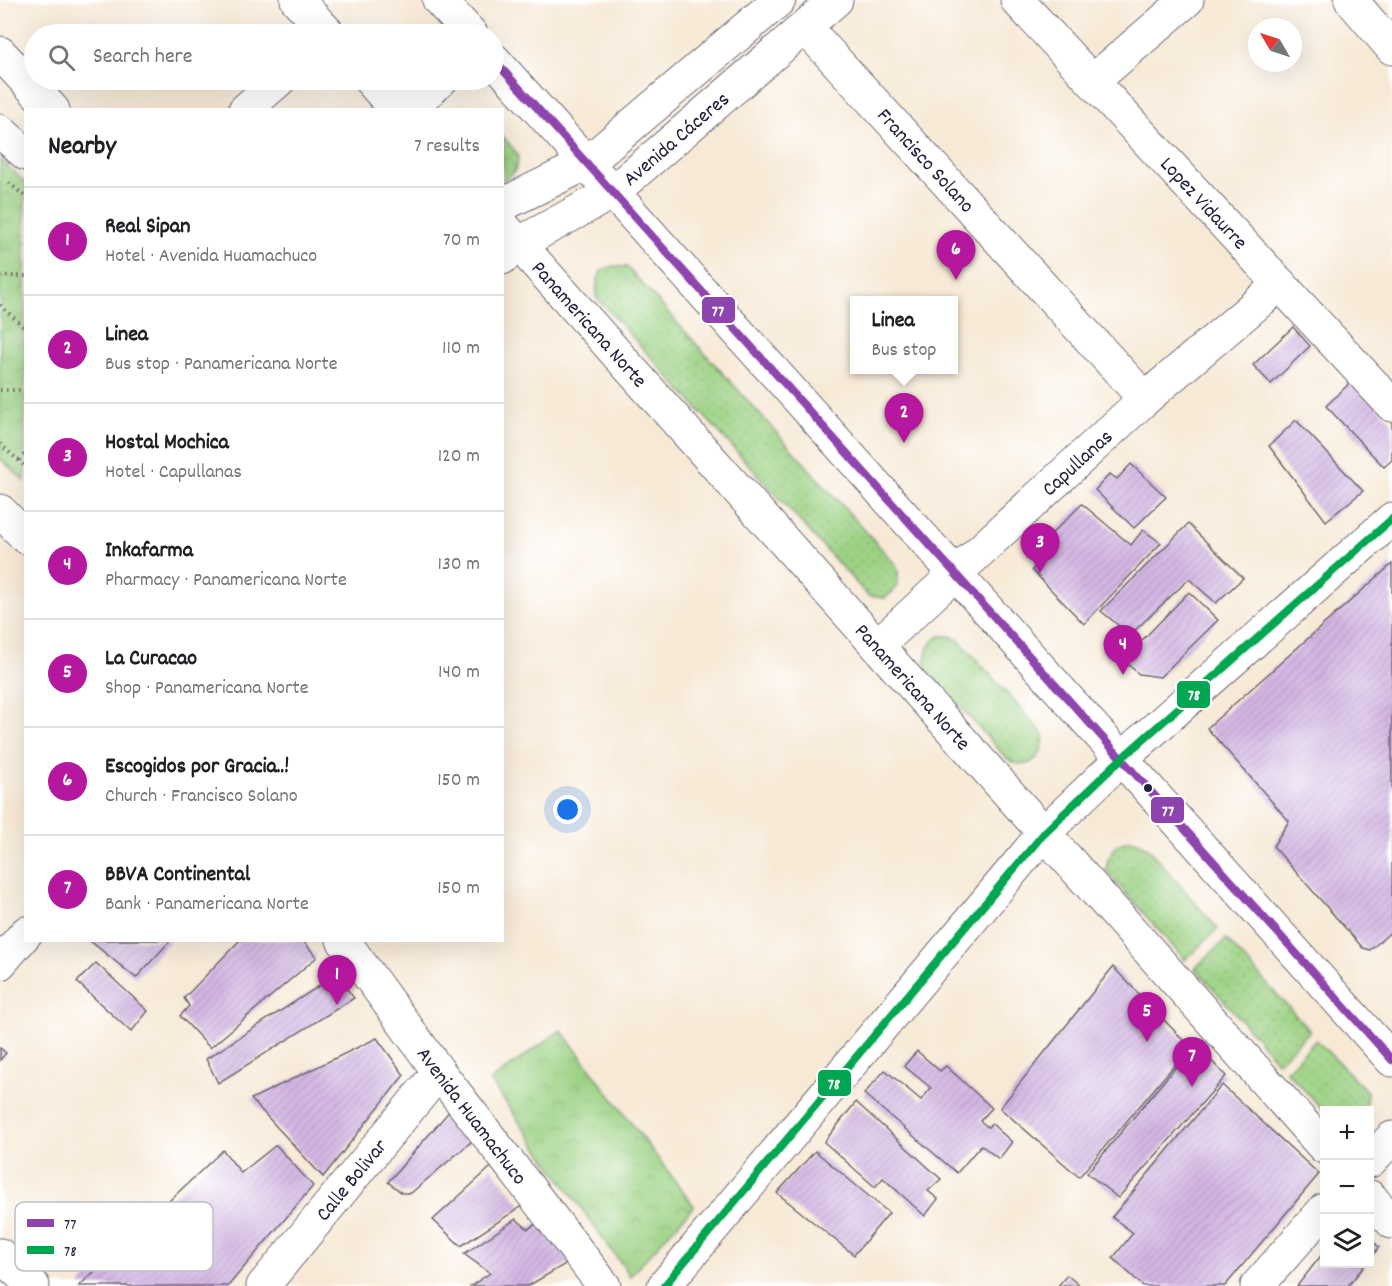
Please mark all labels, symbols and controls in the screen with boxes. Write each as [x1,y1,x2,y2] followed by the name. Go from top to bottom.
[1248,18,1302,72] north arrow
[24,24,504,90] search box
[45,41,78,74] icon: search
[93,42,192,73] text: Search here
[618,86,737,195] street label: Avenida Cáceres
[868,103,980,221] street label: Francisco Solano
[48,129,116,166] text: Nearby
[414,133,480,161] text: 7 results
[1151,151,1253,258] street label: Lopez Vidaurre
[105,212,190,243] text: Real Sipan
[65,227,70,255] text: 1
[443,227,480,255] text: 70 m
[936,230,976,280] pin: 6
[105,243,317,271] text: Hotel · Avenida Huamachuco
[523,255,653,396] street label: Panamericana Norte
[701,296,736,324] line badge: 77
[850,296,958,374] popup
[712,301,724,324] text: 77
[871,306,915,337] text: Linea
[105,320,148,351] text: Linea
[63,335,72,363] text: 2
[442,335,480,363] text: 110 m
[871,337,937,365] text: Bus stop
[105,351,337,379] text: Bus stop · Panamericana Norte
[884,394,924,443] pin: 2
[1036,424,1121,505] street label: Capullanas
[105,428,229,459] text: Hostal Mochica
[63,443,72,471] text: 3
[438,443,480,471] text: 120 m
[105,459,242,487] text: Hotel · Capullanas
[1020,524,1060,573] pin: 3
[105,536,193,567] text: Inkafarma
[63,551,72,579] text: 4
[438,551,480,579] text: 130 m
[105,567,347,595] text: Pharmacy · Panamericana Norte
[846,618,976,759] street label: Panamericana Norte
[1104,626,1142,675] pin: 4
[105,644,197,675] text: La Curacao
[63,659,72,687] text: 5
[438,659,480,687] text: 140 m
[105,675,309,703] text: Shop · Panamericana Norte
[1176,680,1211,709] line badge: 78
[1188,685,1201,708] text: 78
[105,752,289,783] text: Escogidos por Gracia..!
[63,767,72,795] text: 6
[437,767,480,795] text: 150 m
[1142,782,1154,794] unlabelled marker
[105,783,298,811] text: Church · Francisco Solano
[553,795,582,824] your location
[1150,796,1185,824] line badge: 77
[1162,801,1174,824] text: 77
[105,860,250,891] text: BBVA Continental
[64,875,71,903] text: 7
[437,875,480,903] text: 150 m
[105,891,309,919] text: Bank · Panamericana Norte
[318,956,356,1005] pin: 1
[1128,992,1166,1042] pin: 5
[1172,1038,1212,1087] pin: 7
[408,1042,533,1192] street label: Avenida Huamachuco
[817,1069,852,1097] line badge: 78
[828,1074,841,1097] text: 78
[1320,1106,1374,1268] map controls
[1320,1106,1374,1160] button: +
[310,1133,396,1229] street label: Calle Bolivar
[1320,1160,1374,1214] button: −
[15,1202,213,1271] legend
[64,1214,76,1237] text: 77
[1320,1214,1374,1268] button: layers
[64,1241,77,1264] text: 78

